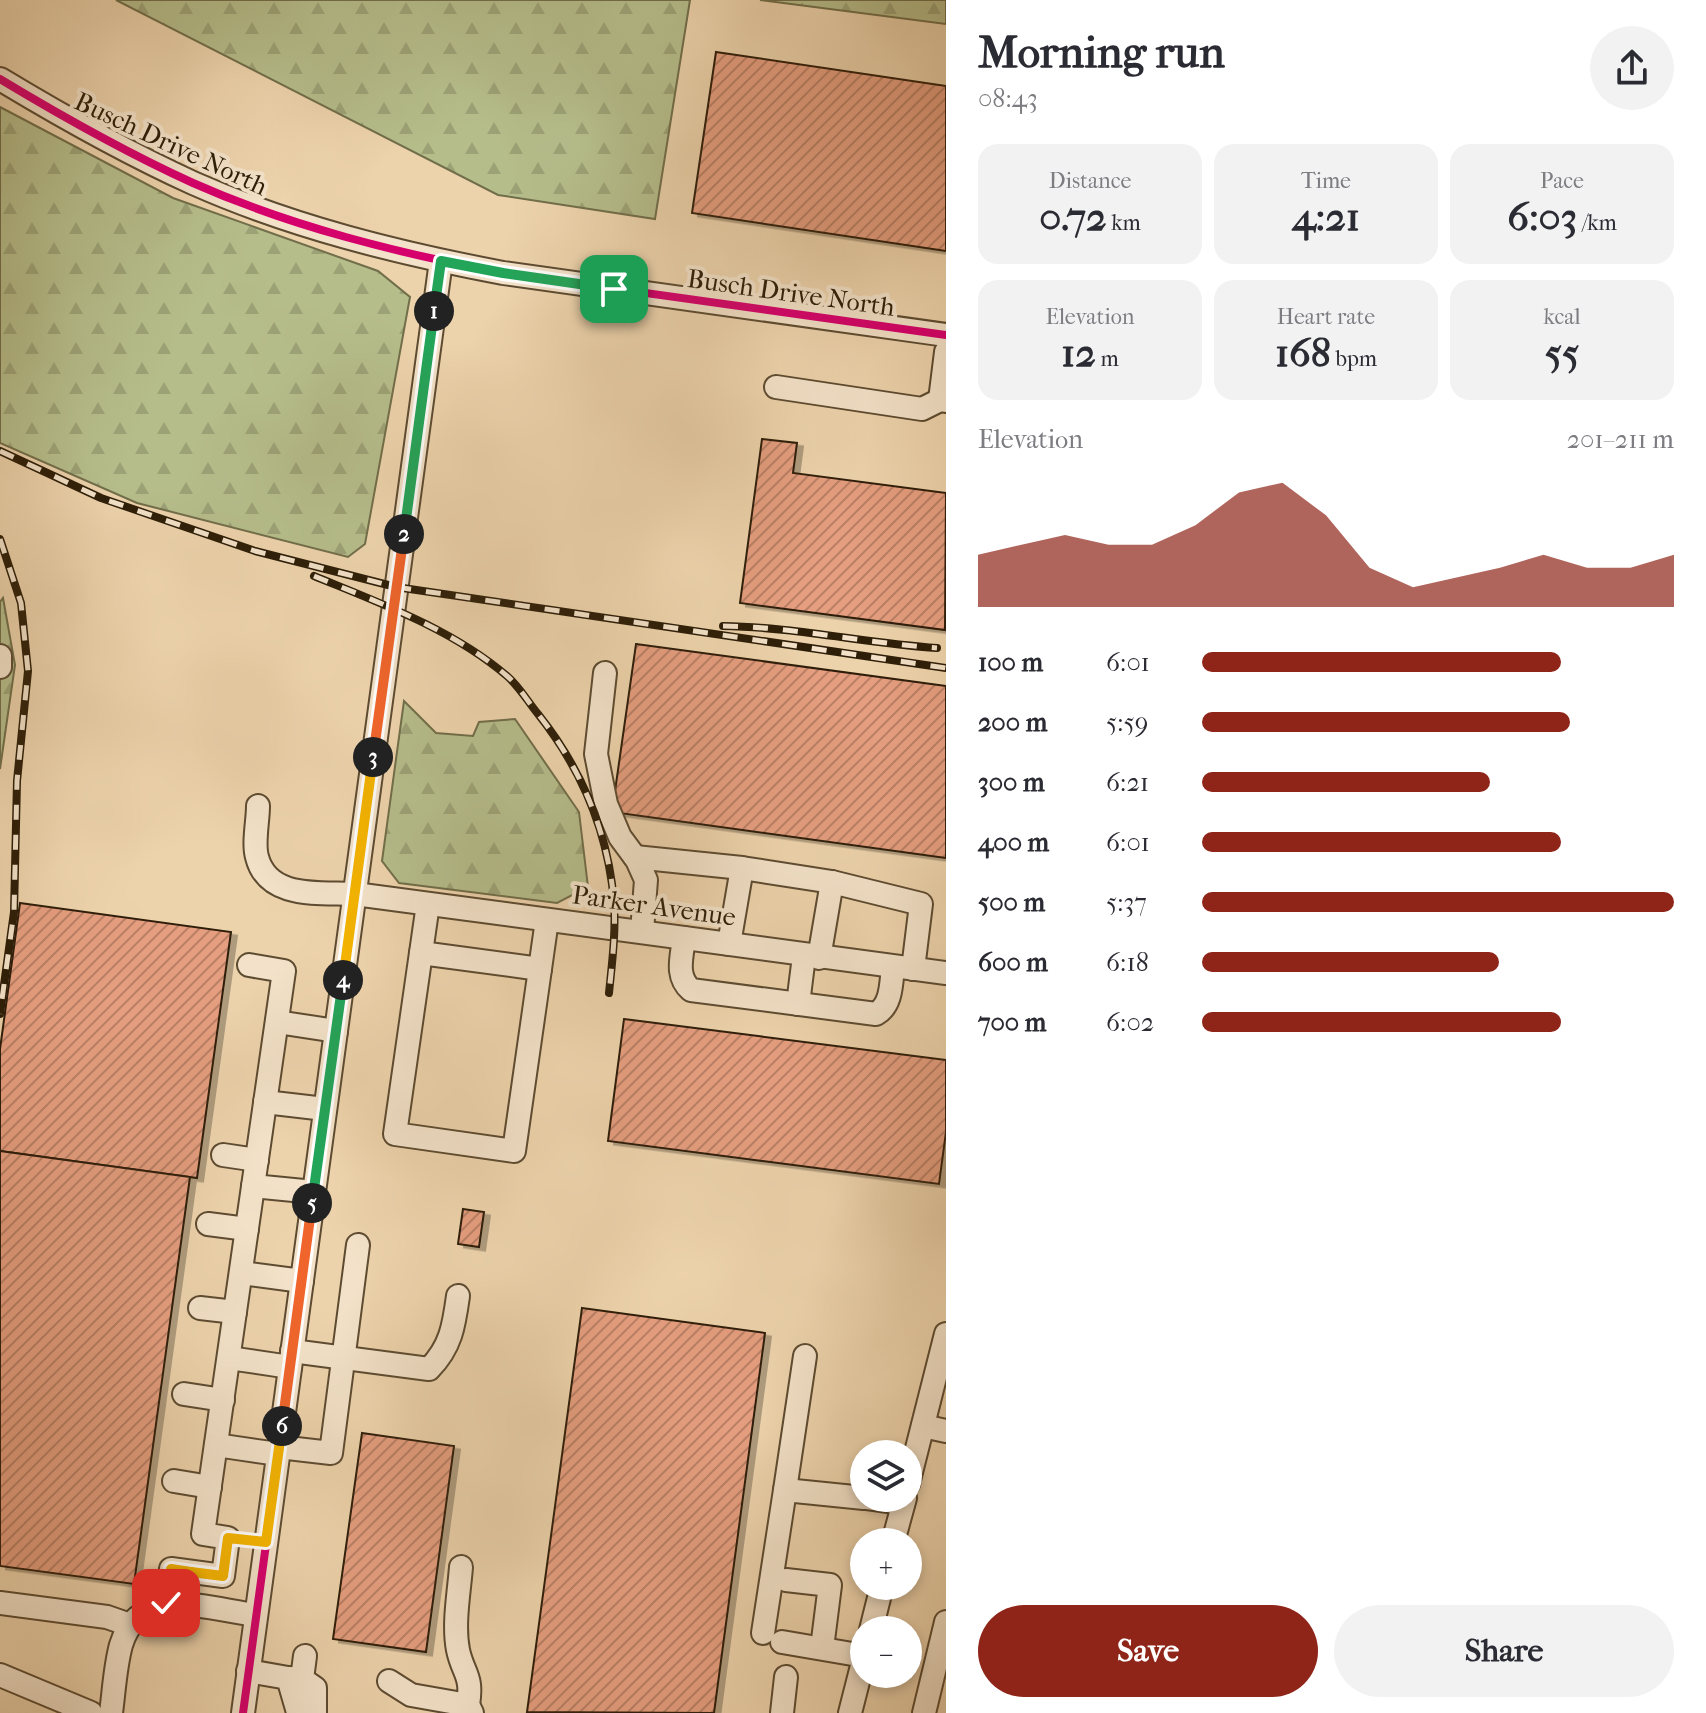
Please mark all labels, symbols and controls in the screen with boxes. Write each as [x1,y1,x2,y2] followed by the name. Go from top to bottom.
[1590,26,1674,110] button: share
[978,27,1225,78] text: Morning run
[978,83,1038,114] text: 08:43
[70,86,273,202] street label: Busch Drive North
[1049,168,1131,194] text: Distance
[1301,168,1351,194] text: Time
[1540,168,1584,194] text: Pace
[1039,194,1106,240] text: 0.72
[1292,194,1360,240] text: 4:21
[1507,194,1577,240] text: 6:03
[1106,210,1141,236] text: km
[1577,210,1617,236] text: /km
[580,255,648,323] pin
[685,263,897,323] street label: Busch Drive North
[592,267,636,311] icon: arrive
[414,291,454,331] pin: 1
[430,298,438,324] text: 1
[1046,304,1134,330] text: Elevation
[1277,304,1375,330] text: Heart rate
[1543,304,1581,330] text: kcal
[1061,330,1096,376] text: 12
[1275,330,1331,376] text: 168
[1545,330,1579,376] text: 55
[1096,346,1119,372] text: m
[1331,346,1377,372] text: bpm
[978,424,1083,455] text: Elevation
[1567,424,1674,455] text: 201–211 m
[384,514,424,554] pin: 2
[398,521,410,547] text: 2
[978,647,1043,678] text: 100 m
[1106,647,1150,678] text: 6:01
[978,707,1047,738] text: 200 m
[1106,707,1148,738] text: 5:59
[353,737,393,777] pin: 3
[368,744,378,770] text: 3
[978,767,1045,798] text: 300 m
[1106,767,1149,798] text: 6:21
[978,827,1049,858] text: 400 m
[1106,827,1150,858] text: 6:01
[570,879,738,933] street label: Parker Avenue
[978,887,1045,918] text: 500 m
[1106,887,1147,918] text: 5:37
[978,947,1048,978] text: 600 m
[1106,947,1149,978] text: 6:18
[323,960,363,1000] pin: 4
[337,967,350,993] text: 4
[978,1007,1046,1038] text: 700 m
[1106,1007,1154,1038] text: 6:02
[292,1183,332,1223] pin: 5
[307,1190,317,1216] text: 5
[262,1406,302,1446] pin: 6
[276,1413,288,1439] text: 6
[850,1440,922,1688] map controls
[850,1440,922,1512] button: layers
[850,1528,922,1600] button: +
[132,1569,200,1637] pin
[144,1581,188,1625] icon: check
[978,1605,1318,1697] button: Save
[1334,1605,1674,1697] button: Share
[850,1616,922,1688] button: −

